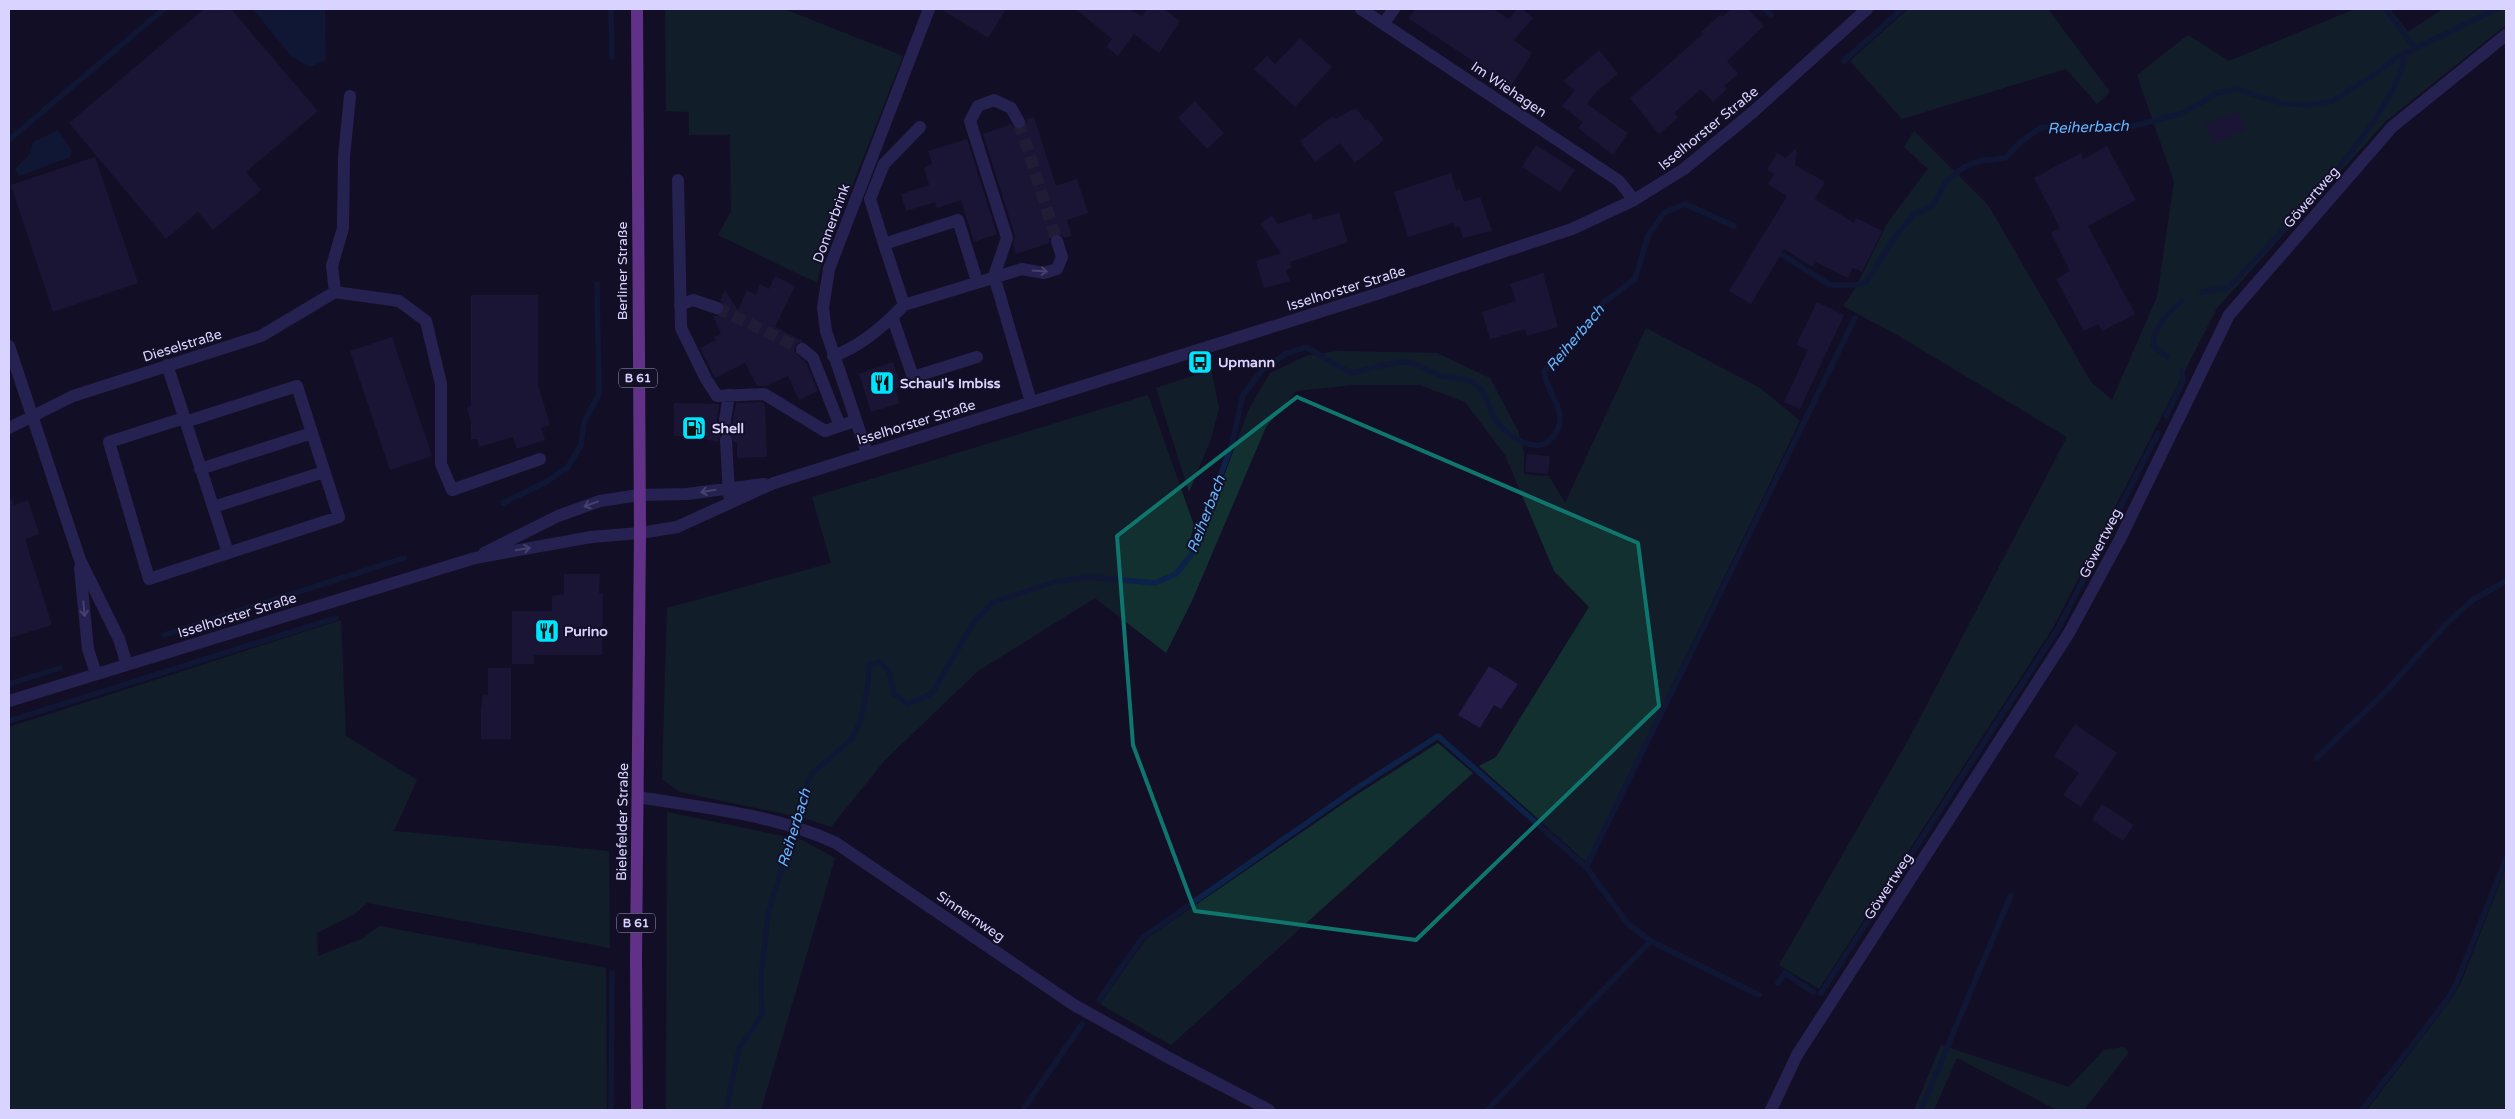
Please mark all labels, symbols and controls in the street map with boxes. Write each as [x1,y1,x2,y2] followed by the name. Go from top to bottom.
[1468,58,1550,121] street label: Im Wiehagen
[1655,83,1762,174] street label: Isselhorster Straße
[2047,117,2130,137] water label: Reiherbach
[2280,163,2343,232] street label: Göwertweg
[809,181,854,265] street label: Donnerbrink
[614,222,631,320] street label: Berliner Straße
[1285,262,1408,315] street label: Isselhorster Straße
[1031,266,1047,275] one-way arrow
[1542,300,1609,375] water label: Reiherbach
[141,325,224,366] street label: Dieselstraße
[1187,349,1213,375] bus stop icon: Upmann
[1218,354,1275,371] place label: Upmann
[619,368,657,388] road number: B 61
[869,370,895,396] restaurant icon: Schaui's Imbiss
[900,375,1001,392] place label: Schaui's Imbiss
[855,396,978,449] street label: Isselhorster Straße
[681,415,707,441] fuel station icon: Shell
[712,420,744,437] place label: Shell
[1183,472,1229,555] water label: Reiherbach
[701,486,717,496] one-way arrow
[584,500,599,509] one-way arrow
[2076,505,2125,581] street label: Göwertweg
[515,544,531,554] one-way arrow
[176,589,299,642] street label: Isselhorster Straße
[80,601,89,617] one-way arrow
[534,618,560,644] restaurant icon: Purino
[564,623,608,640] place label: Purino
[613,763,632,881] street label: Bielefelder Straße
[774,786,815,870] water label: Reiherbach
[1861,850,1916,923] street label: Göwertweg
[933,887,1008,945] street label: Sinnernweg
[617,914,655,932] road number: B 61

